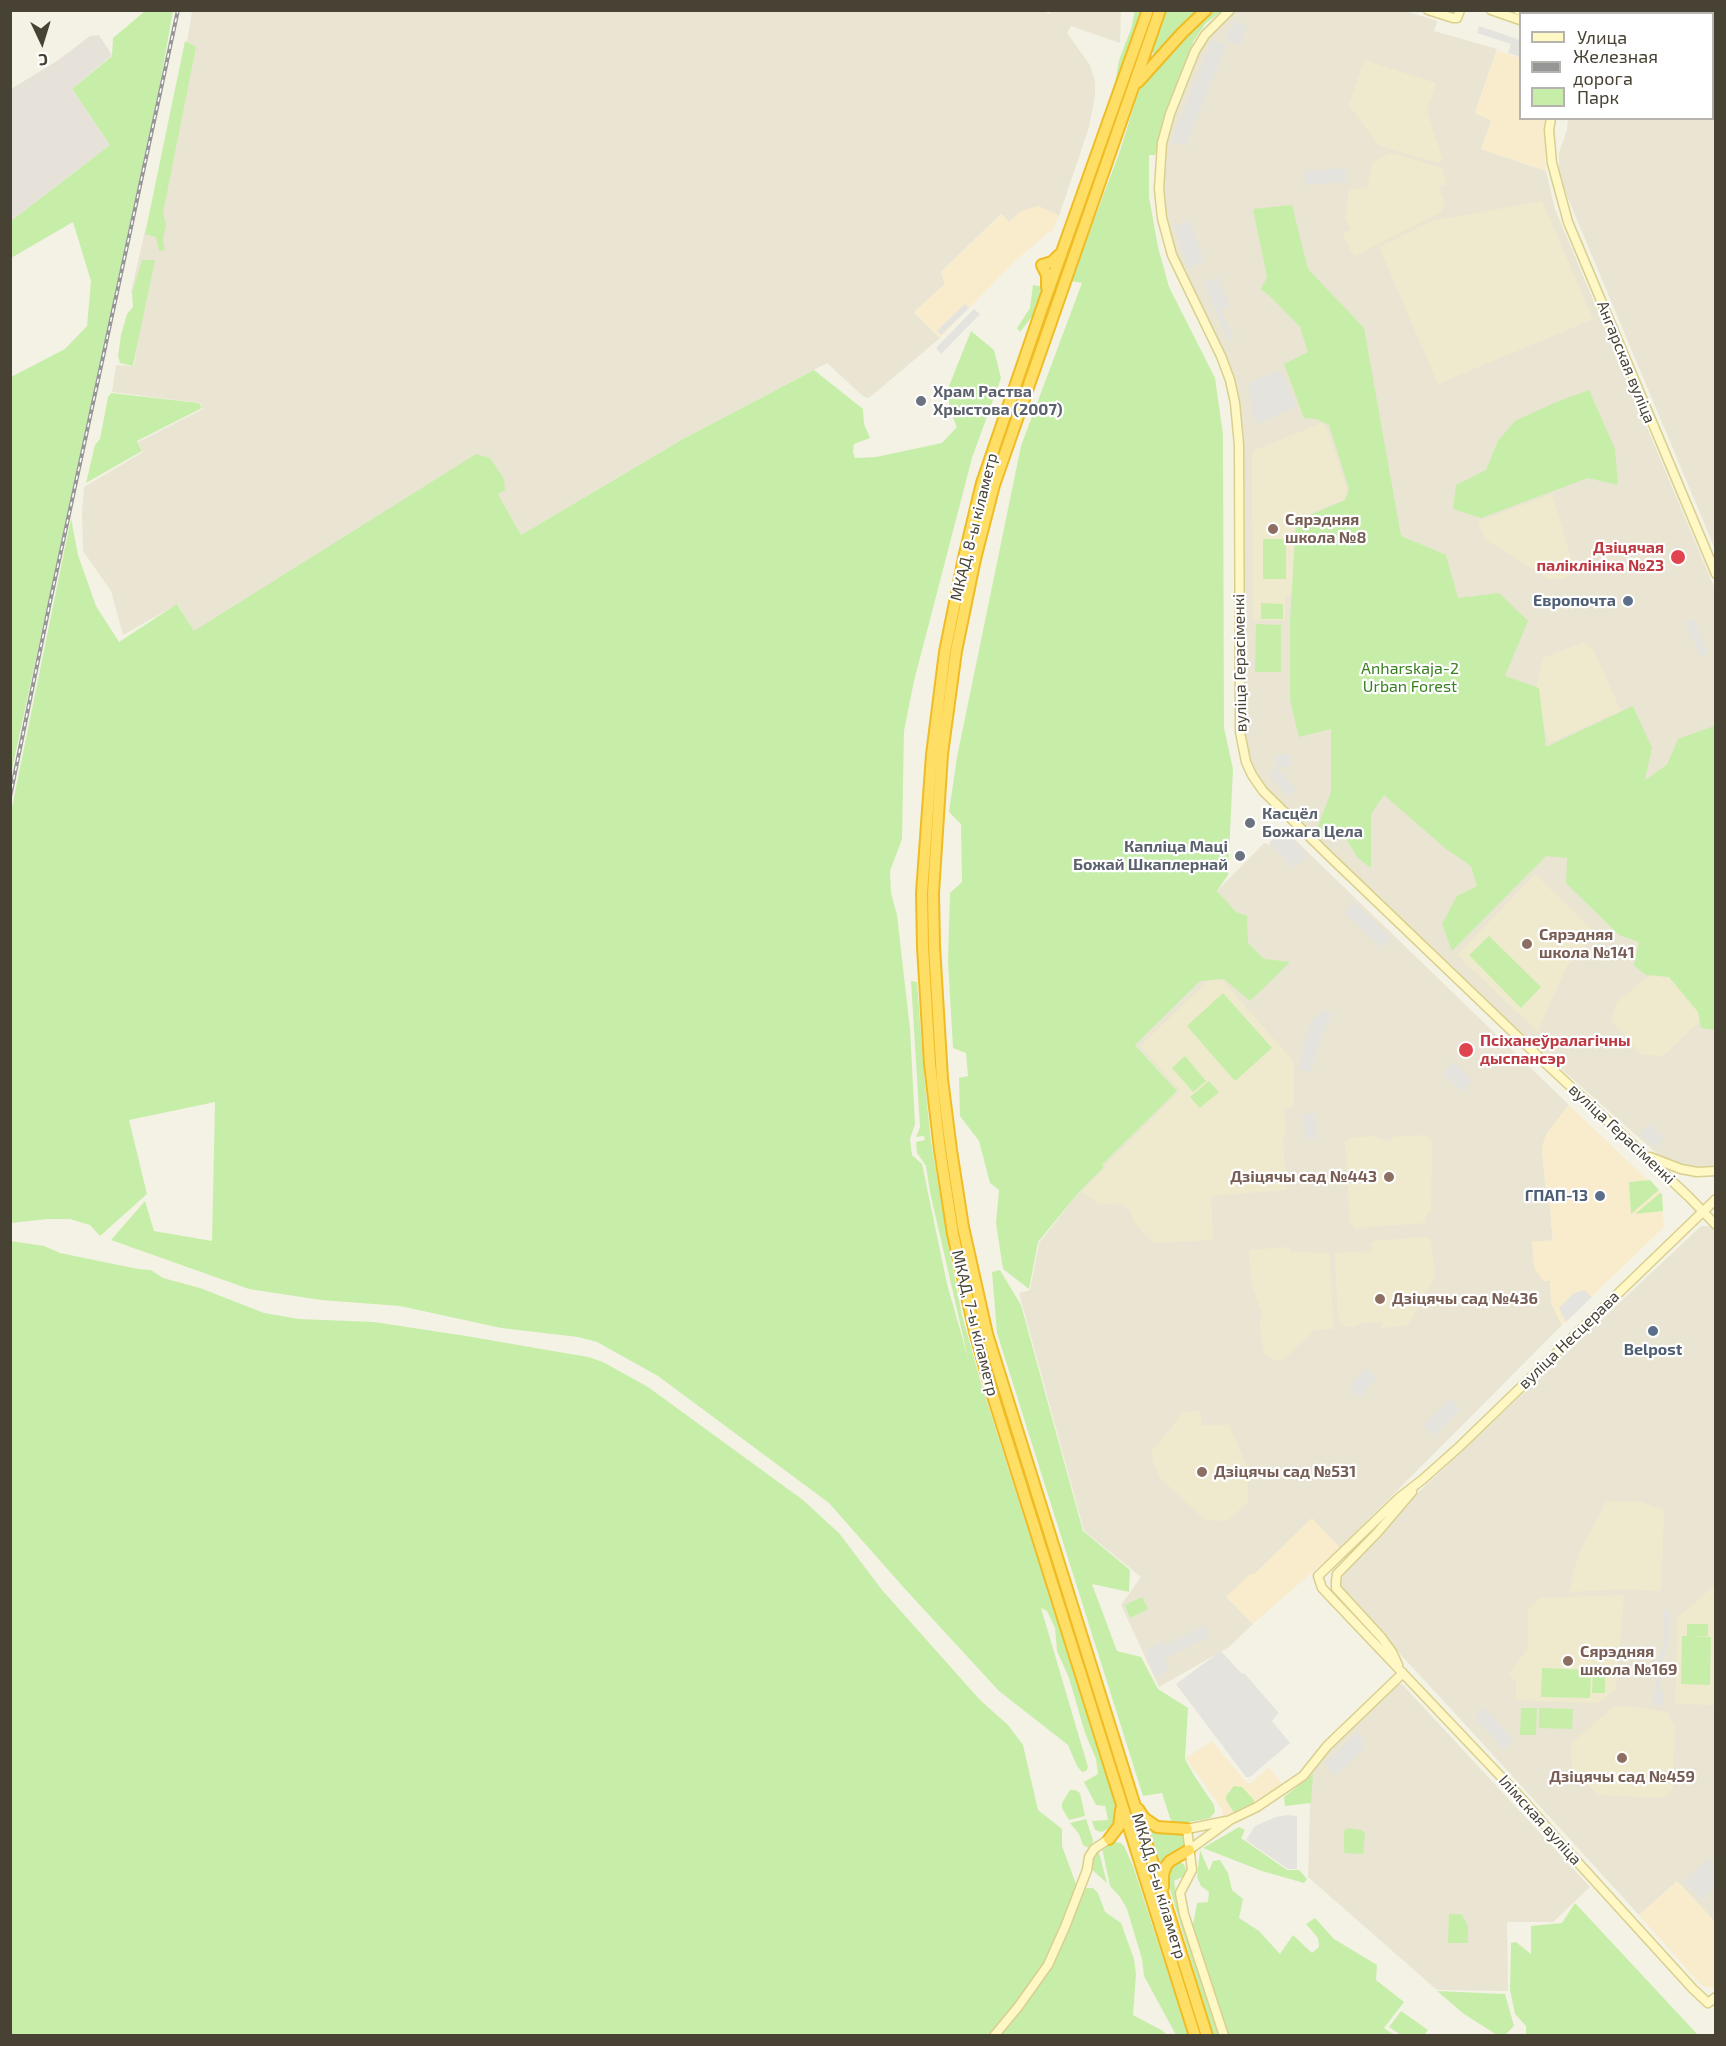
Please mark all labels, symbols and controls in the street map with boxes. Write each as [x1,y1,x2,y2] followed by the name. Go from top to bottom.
[12,12,72,72] north arrow
[1519,12,1714,120] legend
[1577,26,1627,48] text: Улица
[1573,45,1658,89] text: Железная дорога
[38,51,49,70] text: С
[1577,86,1619,108] text: Парк
[1593,298,1659,426] street label: Ангарская вуліца
[933,382,1063,420] place label: Храм Раства Хрыстова (2007)
[914,394,928,408] marker: Храм Раства Хрыстова (2007)
[946,451,1002,603] street label: МКАД, 8-ы кіламетр
[1285,510,1367,548] place label: Сярэдняя школа №8
[1266,522,1280,536] marker: Сярэдняя школа №8
[1536,538,1664,576] place label: Дзіцячая паліклініка №23
[1669,548,1687,566] marker: Дзіцячая паліклініка №23
[1533,591,1616,611] place label: Европочта
[1229,594,1251,732] street label: вуліца Герасіменкі
[1621,594,1635,608] marker: Европочта
[1361,659,1459,697] park label: Anharskaja-2 Urban Forest
[1262,804,1363,842] place label: Касцёл Божага Цела
[1243,816,1257,830] marker: Касцёл Божага Цела
[1073,837,1228,875] place label: Капліца Маці Божай Шкаплернай
[1233,849,1247,863] marker: Капліца Маці Божай Шкаплернай
[1539,925,1635,963] place label: Сярэдняя школа №141
[1520,937,1534,951] marker: Сярэдняя школа №141
[1480,1031,1630,1069] place label: Псіханеўралагічны дыспансэр
[1457,1041,1475,1059] marker: Псіханеўралагічны дыспансэр
[1565,1080,1679,1188] street label: вуліца Герасіменкі
[1230,1167,1377,1187] place label: Дзіцячы сад №443
[1382,1170,1396,1184] marker: Дзіцячы сад №443
[1525,1186,1588,1206] place label: ГПАП-13
[1593,1189,1607,1203] marker: ГПАП-13
[948,1248,1002,1398] street label: МКАД, 7-ы кіламетр
[1515,1287,1623,1393] street label: вуліца Несцерава
[1392,1289,1538,1309] place label: Дзіцячы сад №436
[1373,1292,1387,1306] marker: Дзіцячы сад №436
[1646,1324,1660,1338] marker: Belpost
[1624,1340,1682,1360] place label: Belpost
[1214,1462,1356,1482] place label: Дзіцячы сад №531
[1195,1465,1209,1479] marker: Дзіцячы сад №531
[1580,1642,1677,1680] place label: Сярэдняя школа №169
[1561,1654,1575,1668] marker: Сярэдняя школа №169
[1615,1751,1629,1765] marker: Дзіцячы сад №459
[1549,1767,1695,1787] place label: Дзіцячы сад №459
[1494,1771,1586,1869] street label: Ілімская вуліца
[1128,1811,1190,1961] street label: МКАД, 6-ы кіламетр

